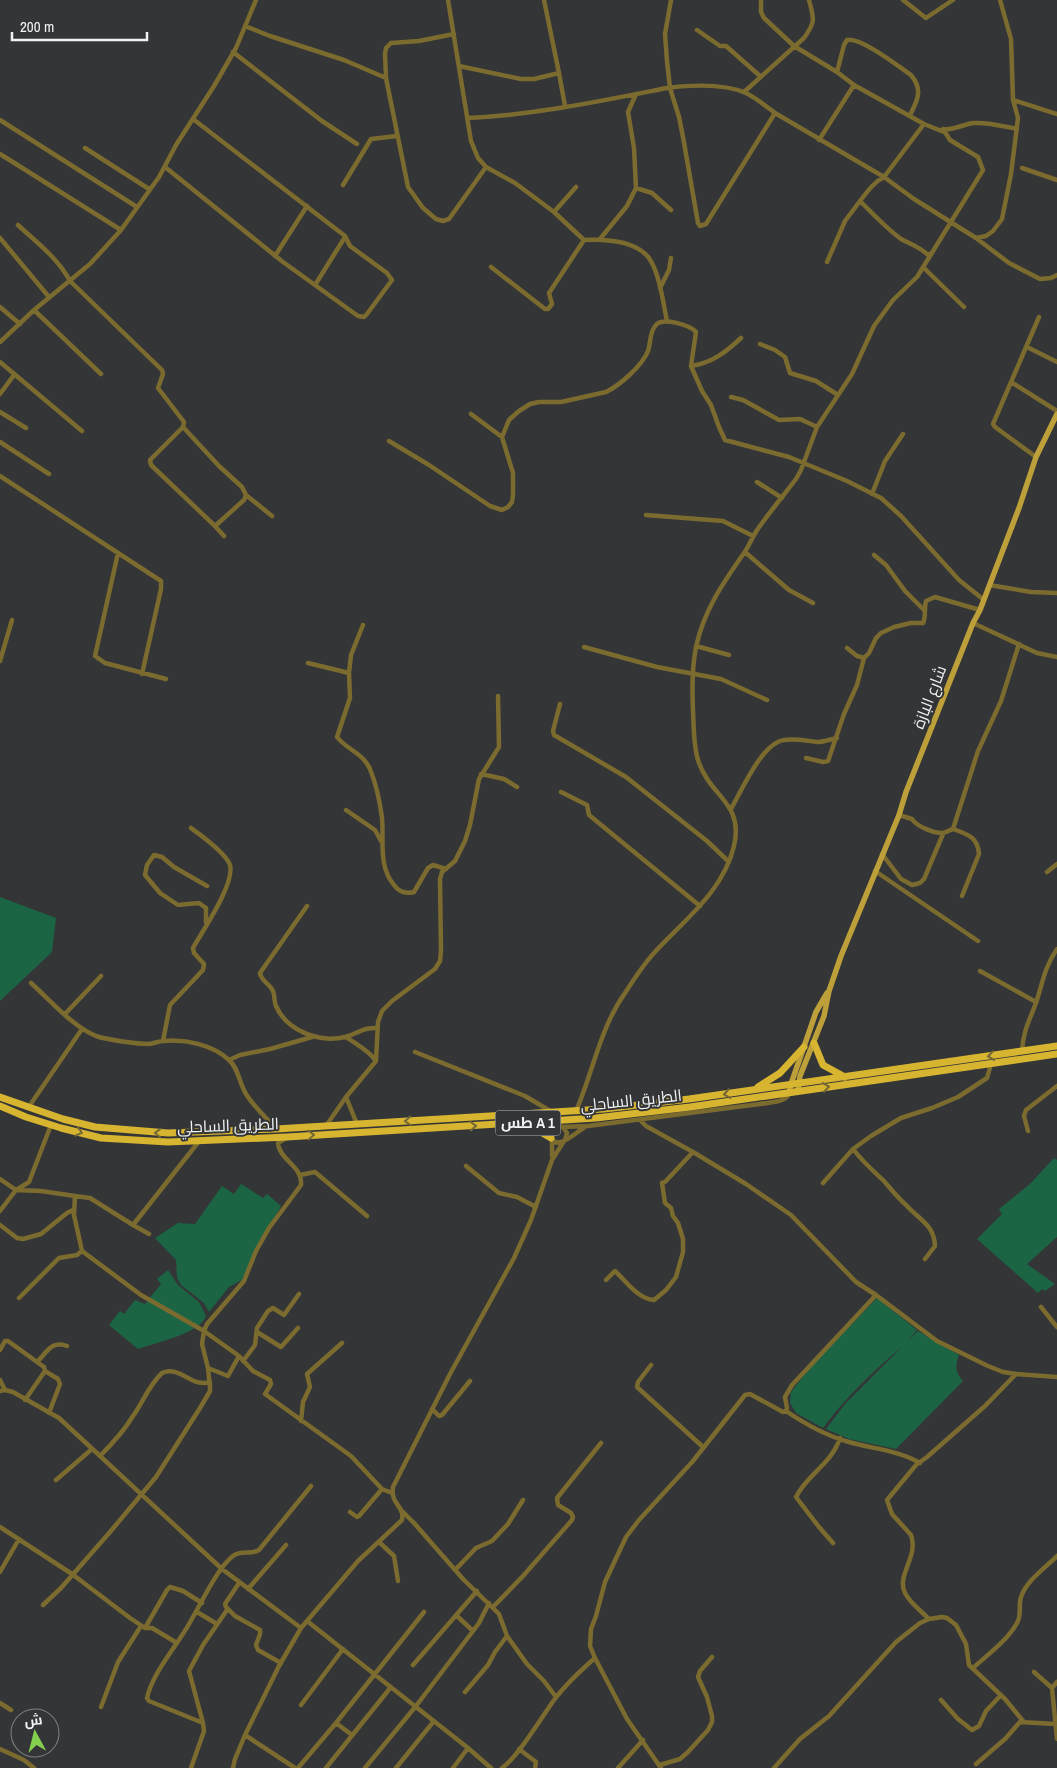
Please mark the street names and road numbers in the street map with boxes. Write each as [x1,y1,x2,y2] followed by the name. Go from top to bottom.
[907,662,952,732] street label: شارع البازة
[579,1084,683,1119] street label: الطريق الساحلي
[496,1110,560,1136] road number: طس A 1
[177,1112,279,1141] street label: الطريق الساحلي

